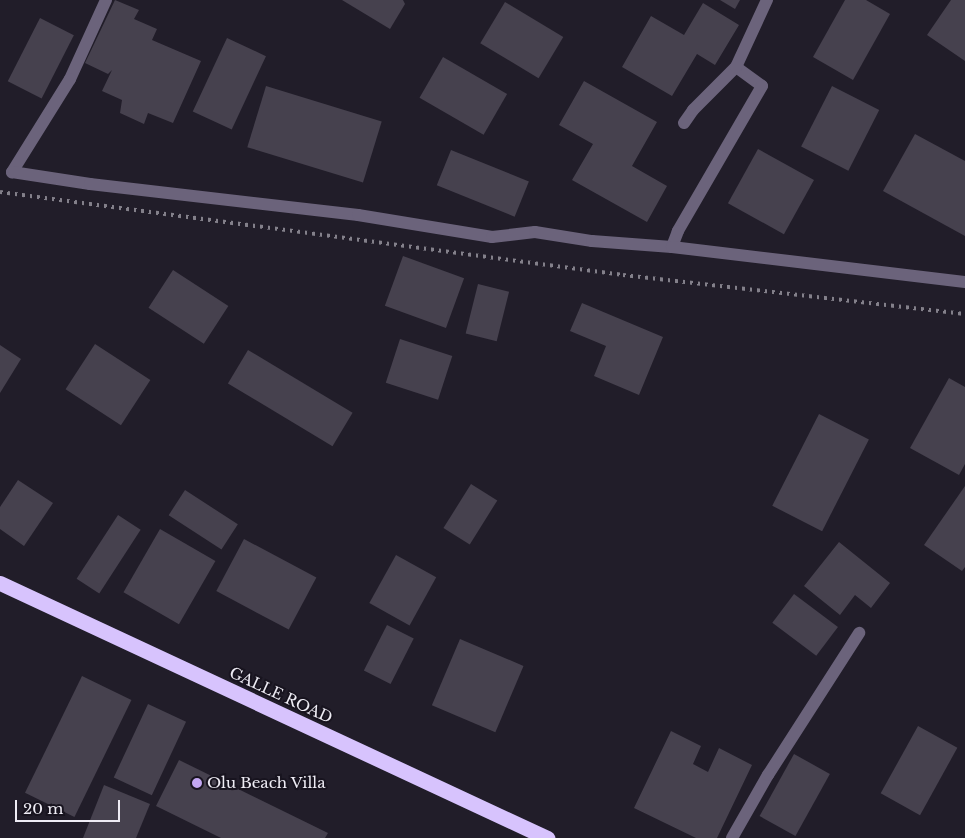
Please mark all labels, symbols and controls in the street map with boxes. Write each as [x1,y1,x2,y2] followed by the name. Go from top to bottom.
[227,663,335,727] street label: GALLE ROAD
[207,774,326,792] place label: Olu Beach Villa
[191,777,203,789] marker: Olu Beach Villa
[18,790,122,822] scale bar
[23,799,63,818] text: 20 m

